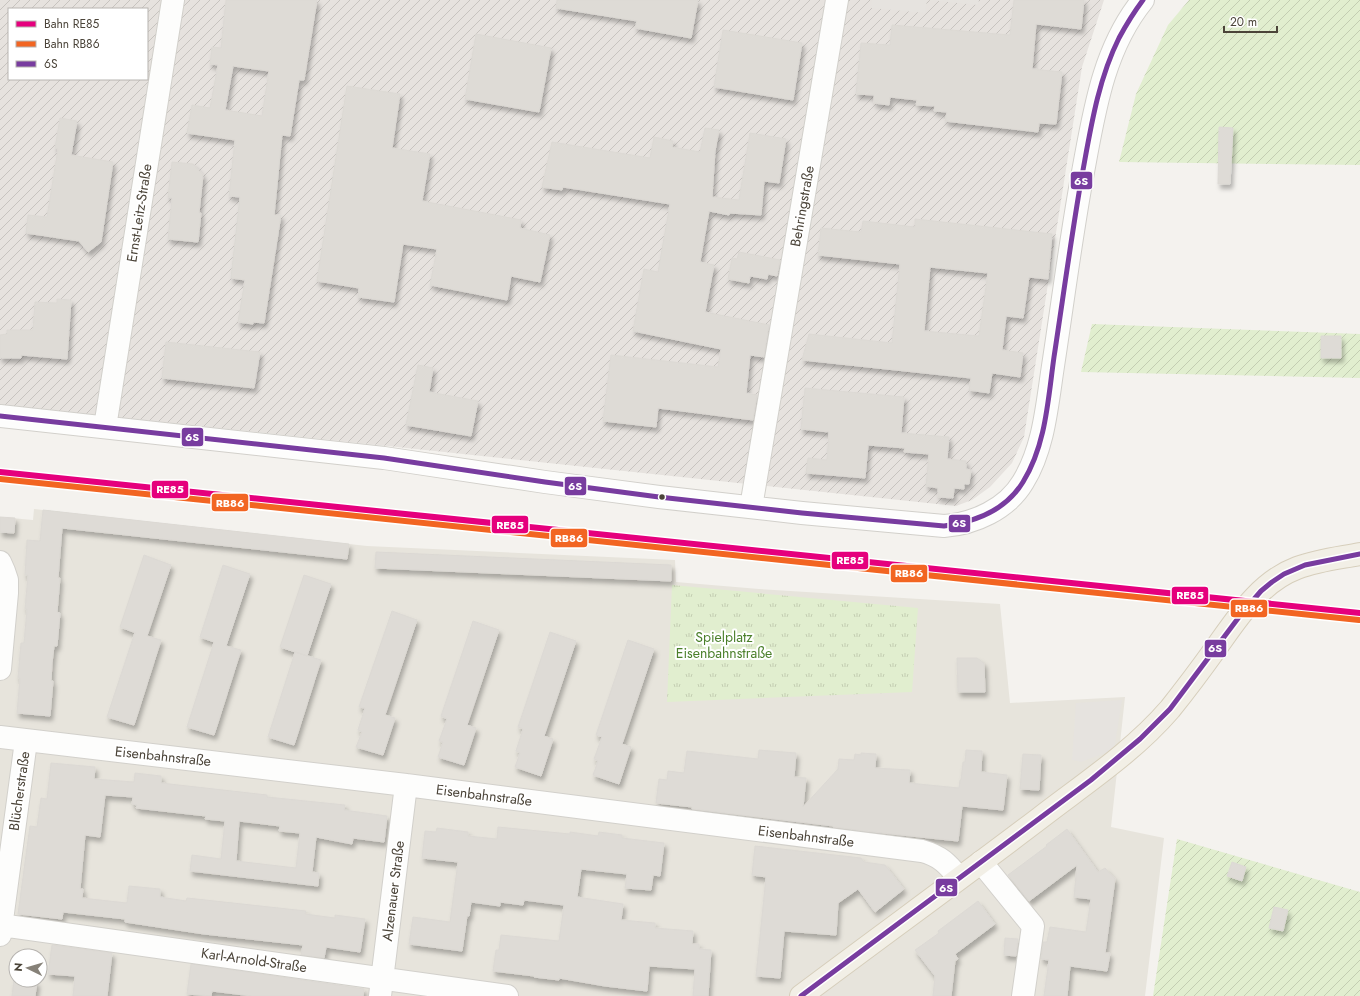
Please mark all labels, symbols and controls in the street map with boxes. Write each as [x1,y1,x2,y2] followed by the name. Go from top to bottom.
[8,8,148,80] legend
[1224,8,1277,34] scale bar
[1230,13,1257,31] text: 20 m
[44,15,100,33] text: Bahn RE85
[44,35,100,53] text: Bahn RB86
[44,55,58,73] text: 6S
[121,162,157,264] street label: Ernst-Leitz-Straße
[785,164,819,248] street label: Behringstraße
[1070,171,1093,190] line badge: 6S
[1074,173,1088,189] text: 6S
[181,427,204,447] line badge: 6S
[185,429,199,445] text: 6S
[564,476,587,496] line badge: 6S
[568,478,582,494] text: 6S
[151,480,189,499] line badge: RE85
[156,481,184,497] text: RE85
[657,492,667,502] unlabelled marker
[211,493,249,512] line badge: RB86
[216,495,244,511] text: RB86
[948,514,971,533] line badge: 6S
[491,515,529,534] line badge: RE85
[952,515,966,531] text: 6S
[496,517,524,533] text: RE85
[550,528,588,548] line badge: RB86
[555,530,583,546] text: RB86
[831,551,869,570] line badge: RE85
[836,552,864,568] text: RE85
[890,564,928,583] line badge: RB86
[895,565,923,581] text: RB86
[1171,586,1209,605] line badge: RE85
[1176,587,1204,603] text: RE85
[1230,599,1268,618] line badge: RB86
[1235,600,1263,616] text: RB86
[676,627,772,663] park label: Spielplatz Eisenbahnstraße
[1204,639,1227,658] line badge: 6S
[1208,640,1222,656] text: 6S
[114,741,212,771] street label: Eisenbahnstraße
[4,750,34,832] street label: Blücherstraße
[435,779,533,811] street label: Eisenbahnstraße
[757,820,855,852] street label: Eisenbahnstraße
[377,840,409,942] street label: Alzenauer Straße
[935,878,958,897] line badge: 6S
[939,880,953,896] text: 6S
[200,943,308,977] street label: Karl-Arnold-Straße
[8,948,48,988] north arrow
[10,962,26,972] text: N

